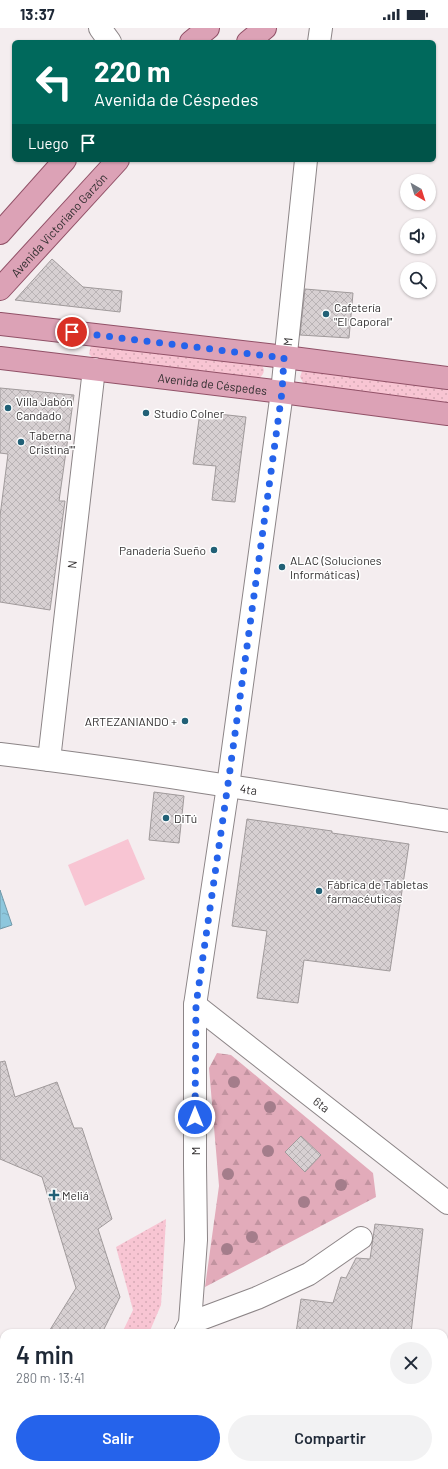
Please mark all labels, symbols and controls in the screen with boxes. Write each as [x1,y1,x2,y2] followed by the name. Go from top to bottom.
[20,5,54,23] text: 13:37
[94,54,170,88] text: 220 m
[28,56,80,108] icon: left
[94,88,259,110] text: Avenida de Céspedes
[77,132,99,154] icon: arrive
[28,134,69,152] text: Luego
[8,170,110,280] street label: Avenida Victoriano Garzón
[400,174,436,210] north arrow
[400,174,436,298] map controls
[400,218,436,254] button: sound
[400,262,436,298] button: search
[334,300,392,328] place label: Cafetería "El Caporal"
[321,309,331,319] marker: Cafetería "El Caporal"
[55,315,89,349] pin
[61,321,83,343] icon: arrive
[280,337,295,347] street label: M
[157,370,268,397] street label: Avenida de Céspedes
[16,394,73,422] place label: Villa Jabón Candado
[3,403,13,413] marker: Villa Jabón Candado
[154,406,225,420] place label: Studio Colner
[141,408,151,418] marker: Studio Colner
[29,428,76,456] place label: Taberna Cristina""
[16,437,26,447] marker: Taberna Cristina""
[119,543,206,557] place label: Panadería Sueño
[209,545,219,555] marker: Panadería Sueño
[290,553,382,581] place label: ALAC (Soluciones Informáticas)
[64,559,79,569] street label: N
[277,562,287,572] marker: ALAC (Soluciones Informáticas)
[85,714,177,728] place label: ARTEZANIANDO +
[180,716,190,726] marker: ARTEZANIANDO +
[239,781,258,797] street label: 4ta
[174,811,197,825] place label: DiTú
[161,813,171,823] marker: DiTú
[327,877,429,905] place label: Fábrica de Tabletas farmacéuticas
[314,886,324,896] marker: Fábrica de Tabletas farmacéuticas
[311,1094,333,1115] street label: 6ta
[174,1096,216,1138] position arrow
[188,1147,202,1155] street label: M
[62,1188,89,1202] place label: Meliá
[49,1190,59,1200] marker: Meliá
[16,1340,74,1369] text: 4 min
[390,1342,432,1384] button: close
[16,1370,85,1386] text: 280 m · 13:41
[16,1415,220,1461] button: Salir
[228,1415,432,1461] button: Compartir

